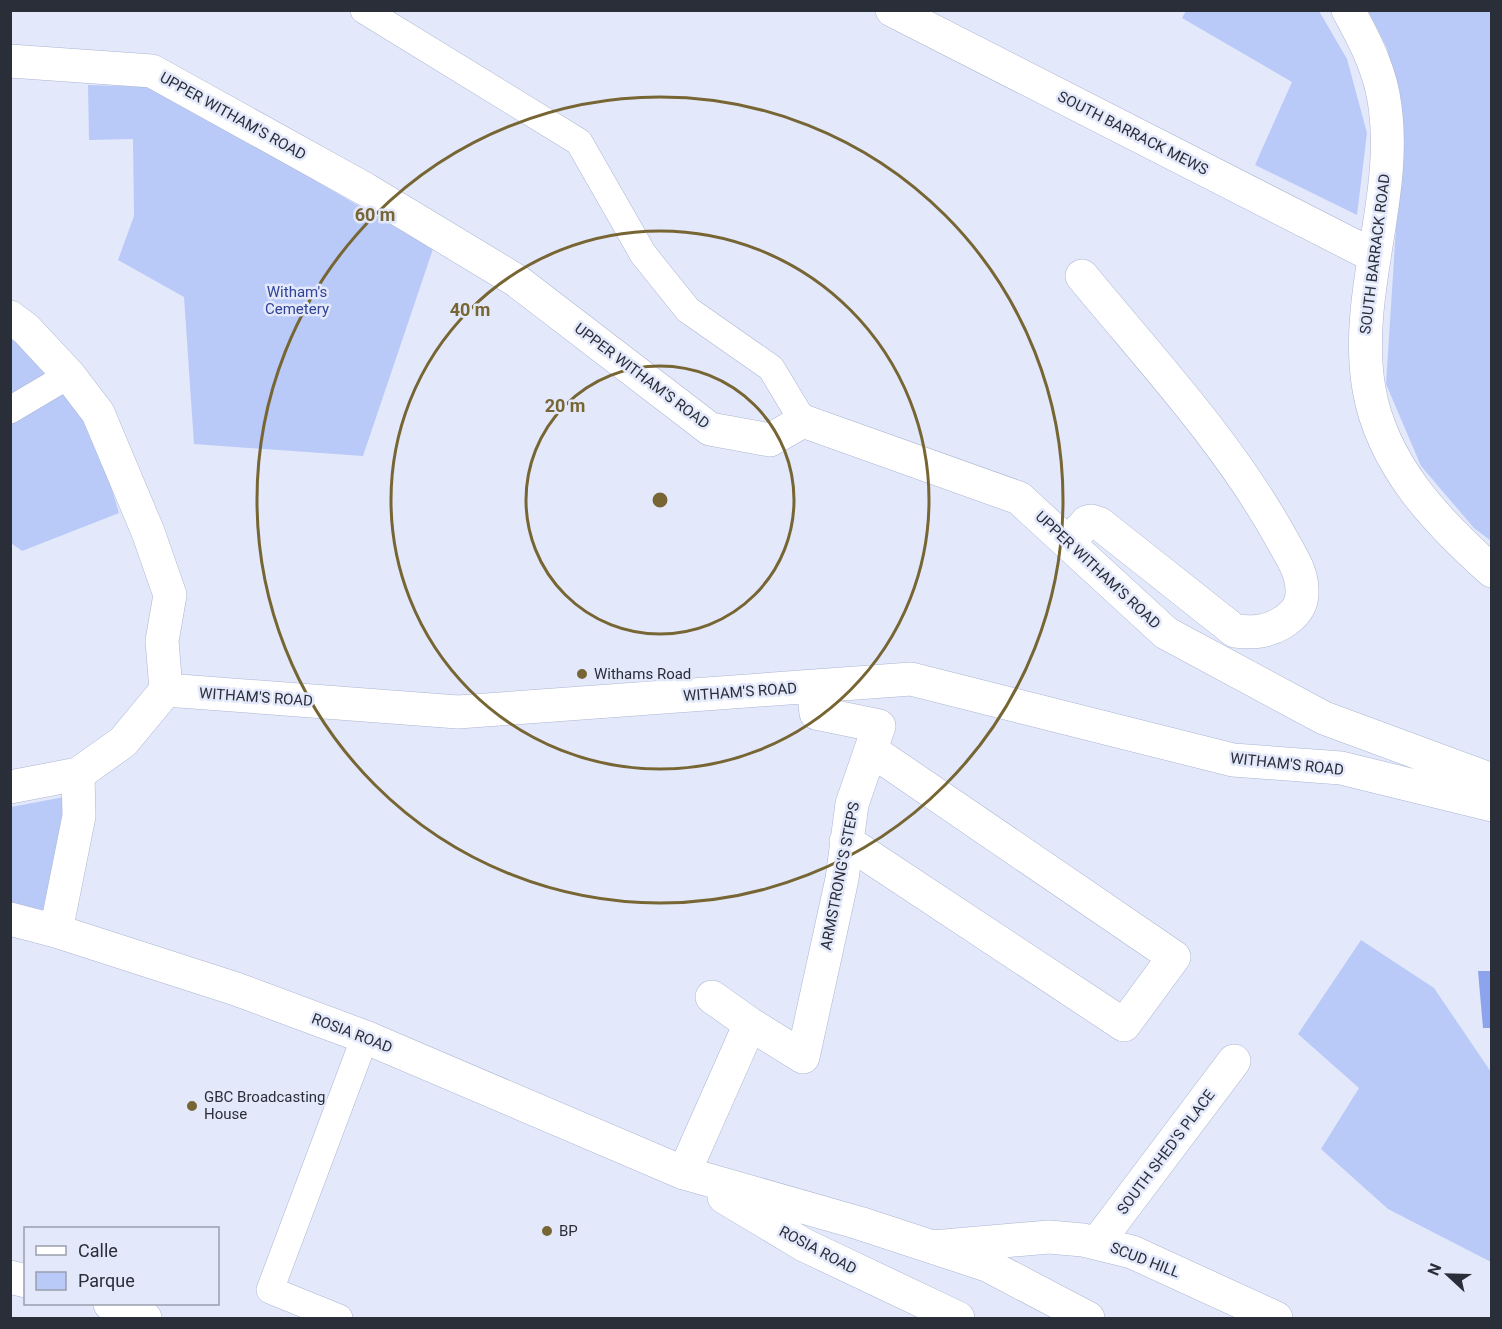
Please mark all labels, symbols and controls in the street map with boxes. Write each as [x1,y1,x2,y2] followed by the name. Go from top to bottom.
[157,68,309,164] street label: UPPER WITHAM'S ROAD
[1055,87,1211,179] street label: SOUTH BARRACK MEWS
[1356,173,1394,335] street label: SOUTH BARRACK ROAD
[355,204,395,225] text: 60 m
[265,283,329,318] park label: Witham's Cemetery
[450,299,490,320] text: 40 m
[571,319,713,433] street label: UPPER WITHAM'S ROAD
[545,395,585,416] text: 20 m
[650,490,670,510] centre of rings
[1032,507,1164,633] street label: UPPER WITHAM'S ROAD
[594,665,691,683] place label: Withams Road
[575,667,589,681] marker: Withams Road
[682,679,798,705] street label: WITHAM'S ROAD
[198,684,314,710] street label: WITHAM'S ROAD
[1229,749,1345,779] street label: WITHAM'S ROAD
[817,800,863,952] street label: ARMSTRONG'S STEPS
[309,1009,395,1057] street label: ROSIA ROAD
[1113,1086,1219,1218] street label: SOUTH SHED'S PLACE
[204,1088,326,1123] place label: GBC Broadcasting House
[185,1099,199,1113] marker: GBC Broadcasting House
[559,1222,578,1240] place label: BP
[776,1222,860,1278] street label: ROSIA ROAD
[540,1224,554,1238] marker: BP
[24,1227,219,1305] legend
[1108,1239,1182,1281] street label: SCUD HILL
[78,1240,118,1261] text: Calle
[1418,1245,1478,1305] north arrow
[1424,1261,1445,1278] text: N
[78,1270,135,1291] text: Parque

